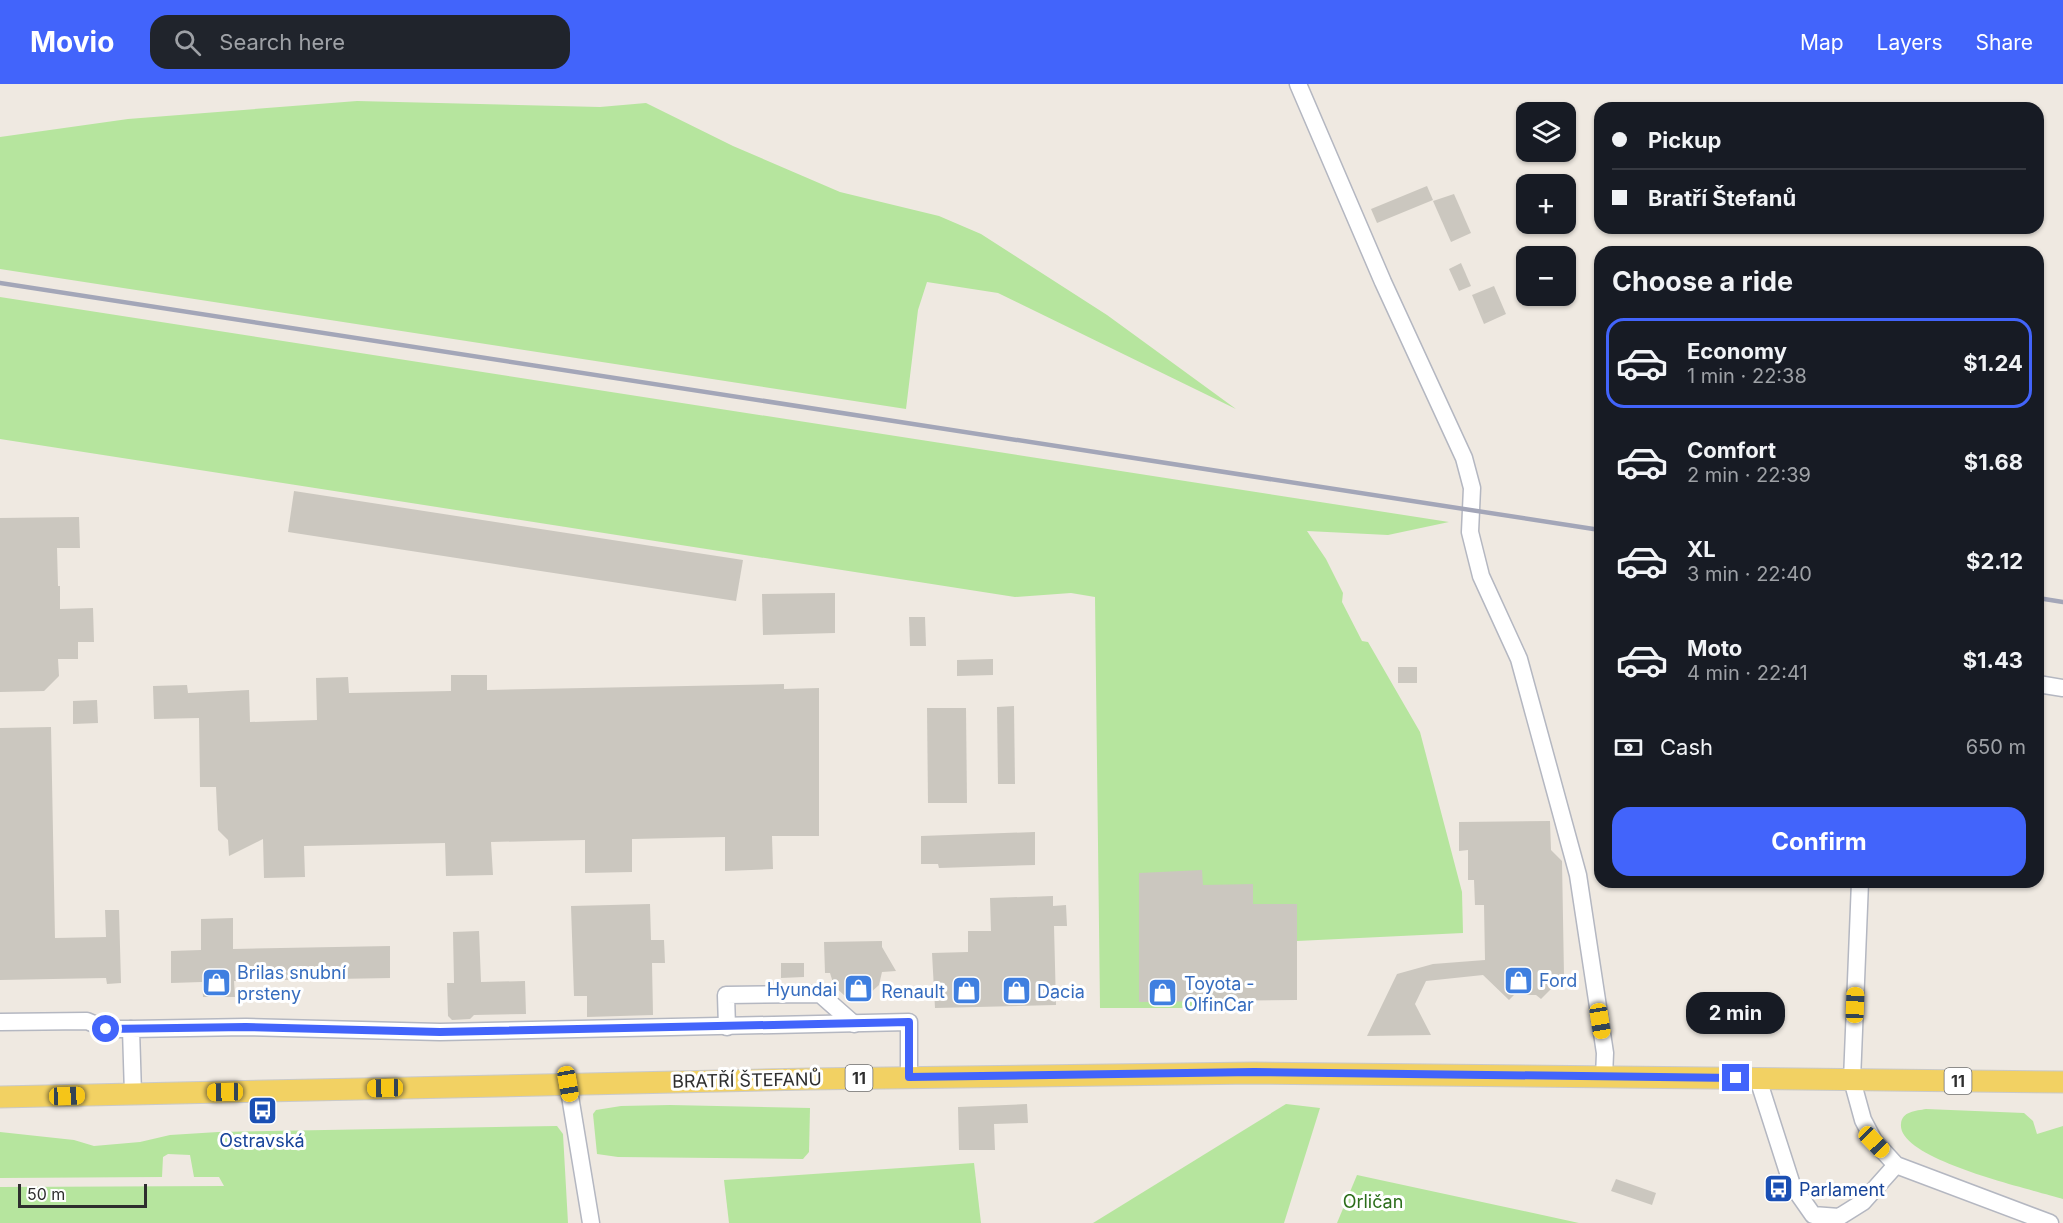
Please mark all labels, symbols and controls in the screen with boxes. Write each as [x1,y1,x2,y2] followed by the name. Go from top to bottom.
[150,15,570,69] search box
[30,25,114,59] text: Movio
[171,26,204,59] icon: search
[219,29,345,55] text: Search here
[1800,30,1844,55] text: Map
[1877,30,1943,55] text: Layers
[1976,30,2033,55] text: Share
[1516,102,1576,306] map controls
[1516,102,1576,162] button: layers
[1648,127,1722,153] text: Pickup
[1516,174,1576,234] button: +
[1648,185,1796,211] text: Bratří Štefanů
[1516,246,1576,306] button: −
[1612,265,1793,298] text: Choose a ride
[1615,336,1669,390] icon: car
[1687,338,1787,364] text: Economy
[1963,350,2023,376] text: $1.24
[1687,364,1807,388] text: 1 min · 22:38
[1615,435,1669,489] icon: car
[1687,437,1776,463] text: Comfort
[1964,449,2023,475] text: $1.68
[1687,463,1811,487] text: 2 min · 22:39
[1615,534,1669,588] icon: car
[1687,536,1716,562] text: XL
[1966,548,2023,574] text: $2.12
[1687,562,1812,586] text: 3 min · 22:40
[1615,633,1669,687] icon: car
[1687,635,1742,661] text: Moto
[1963,647,2023,673] text: $1.43
[1687,661,1808,685] text: 4 min · 22:41
[1612,731,1645,764] icon: cash
[1660,734,1713,760] text: Cash
[1966,735,2026,759] text: 650 m
[1612,807,2026,876] button: Confirm
[237,962,347,1004] place label: Brilas snubní prsteny
[1502,964,1534,996] shop icon: Ford
[200,966,232,998] shop icon: Brilas snubní prsteny
[1539,970,1577,991] place label: Ford
[842,973,874,1005] shop icon: Hyundai
[1184,973,1255,1015] place label: Toyota - OlfinCar
[950,975,982,1007] shop icon: Renault
[1000,975,1032,1007] shop icon: Dacia
[1147,977,1179,1009] shop icon: Toyota - OlfinCar
[767,979,837,1000] place label: Hyundai
[881,981,945,1002] place label: Renault
[1037,981,1085,1002] place label: Dacia
[1845,987,1865,1023] car
[1686,991,1786,1033] callout: 2 min
[1709,1001,1762,1025] text: 2 min
[1588,1002,1612,1040] car
[92,1015,119,1042] route start
[1722,1064,1749,1091] route end
[556,1065,580,1103] car
[846,1065,872,1091] road number: 11
[672,1066,822,1092] street label: BRATŘÍ ŠTEFANŮ
[1944,1068,1972,1094] road number: 11
[367,1079,403,1097] car
[207,1083,243,1101] car
[49,1086,85,1106] car
[246,1095,278,1127] bus stop icon: Ostravská
[1855,1123,1893,1161] car
[219,1130,305,1151] place label: Ostravská
[1762,1173,1794,1205] bus stop icon: Parlament
[1799,1179,1885,1200] place label: Parlament
[18,1181,147,1208] scale bar
[27,1184,65,1204] text: 50 m
[1343,1191,1403,1212] park label: Orličan

